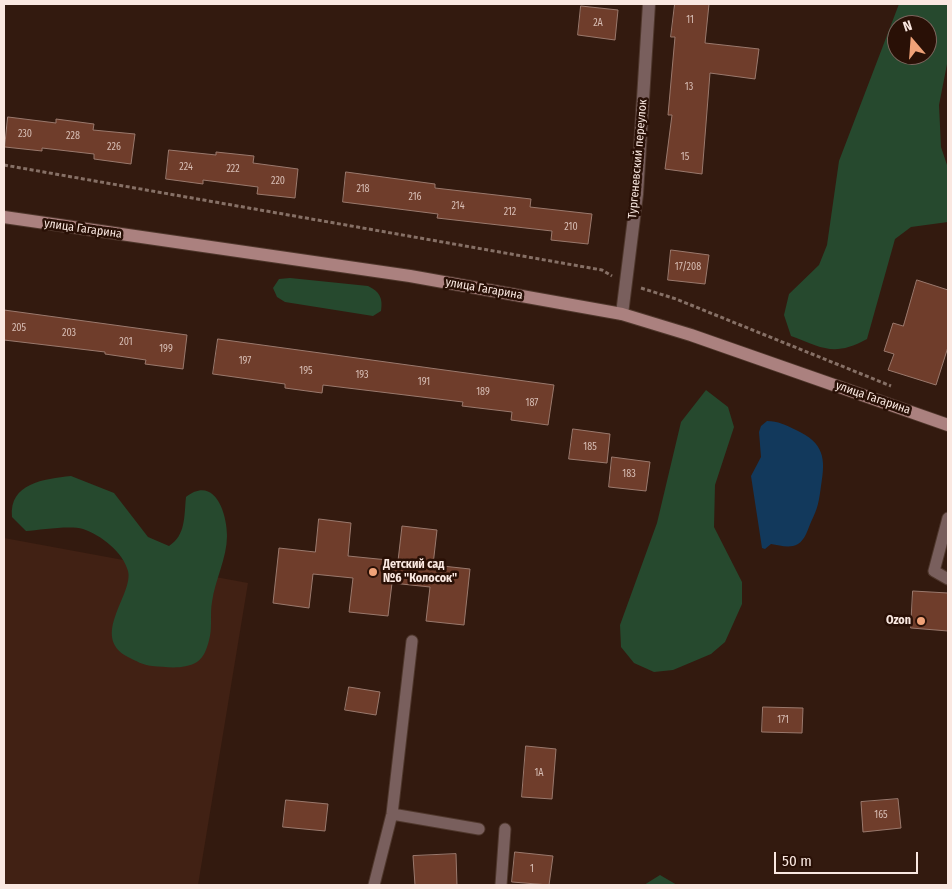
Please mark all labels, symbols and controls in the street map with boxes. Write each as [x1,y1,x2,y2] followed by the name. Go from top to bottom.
[686,14,694,26] house number: 11
[887,15,937,65] north arrow
[593,17,603,29] house number: 2А
[901,17,914,36] text: N
[685,81,693,93] house number: 13
[626,99,650,219] street label: Тургеневский переулок
[18,128,32,140] house number: 230
[66,130,80,142] house number: 228
[107,141,121,153] house number: 226
[681,151,689,163] house number: 15
[179,161,193,173] house number: 224
[226,163,240,175] house number: 222
[271,175,285,187] house number: 220
[356,183,370,195] house number: 218
[408,191,422,203] house number: 216
[452,200,464,212] house number: 214
[504,206,516,218] house number: 212
[43,216,123,242] street label: улица Гагарина
[564,221,578,233] house number: 210
[675,261,701,273] house number: 17/208
[444,275,524,303] street label: улица Гагарина
[12,322,26,334] house number: 205
[62,327,76,339] house number: 203
[119,336,133,348] house number: 201
[159,343,173,355] house number: 199
[239,355,251,367] house number: 197
[299,365,313,377] house number: 195
[355,369,369,381] house number: 193
[418,376,430,388] house number: 191
[834,378,912,418] street label: улица Гагарина
[476,386,490,398] house number: 189
[526,397,538,409] house number: 187
[583,441,597,453] house number: 185
[622,468,636,480] house number: 183
[383,558,457,586] place label: Детский сад №6 "Колосок"
[367,566,379,578] marker: Детский сад №6 "Колосок"
[886,614,911,628] place label: Ozon
[915,615,927,627] marker: Ozon
[777,714,789,726] house number: 171
[534,767,544,779] house number: 1А
[874,809,888,821] house number: 165
[777,842,921,874] scale bar
[782,852,812,870] text: 50 m
[530,863,534,875] house number: 1

